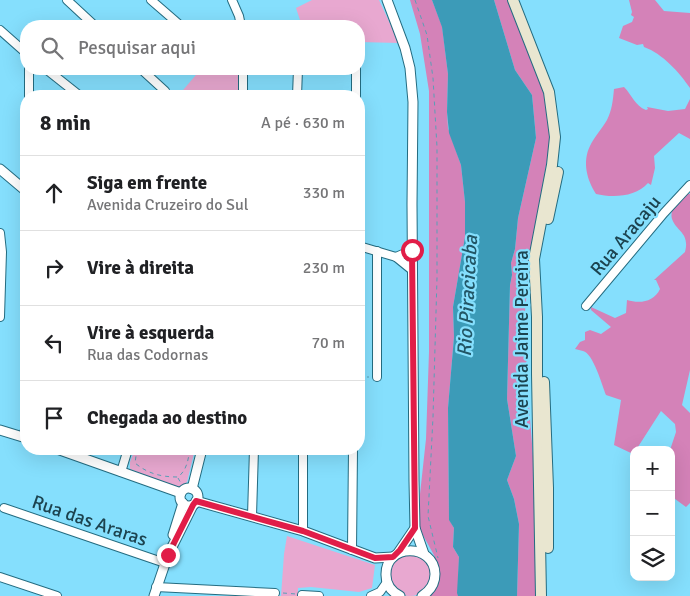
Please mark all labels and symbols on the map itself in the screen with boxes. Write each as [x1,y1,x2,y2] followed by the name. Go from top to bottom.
[585,191,666,281] street label: Rua Aracaju
[452,234,483,357] water label: Rio Piracicaba
[401,239,424,262] route start
[510,250,534,428] street label: Avenida Jaime Pereira
[29,490,150,552] street label: Rua das Araras
[157,544,180,567] route end

